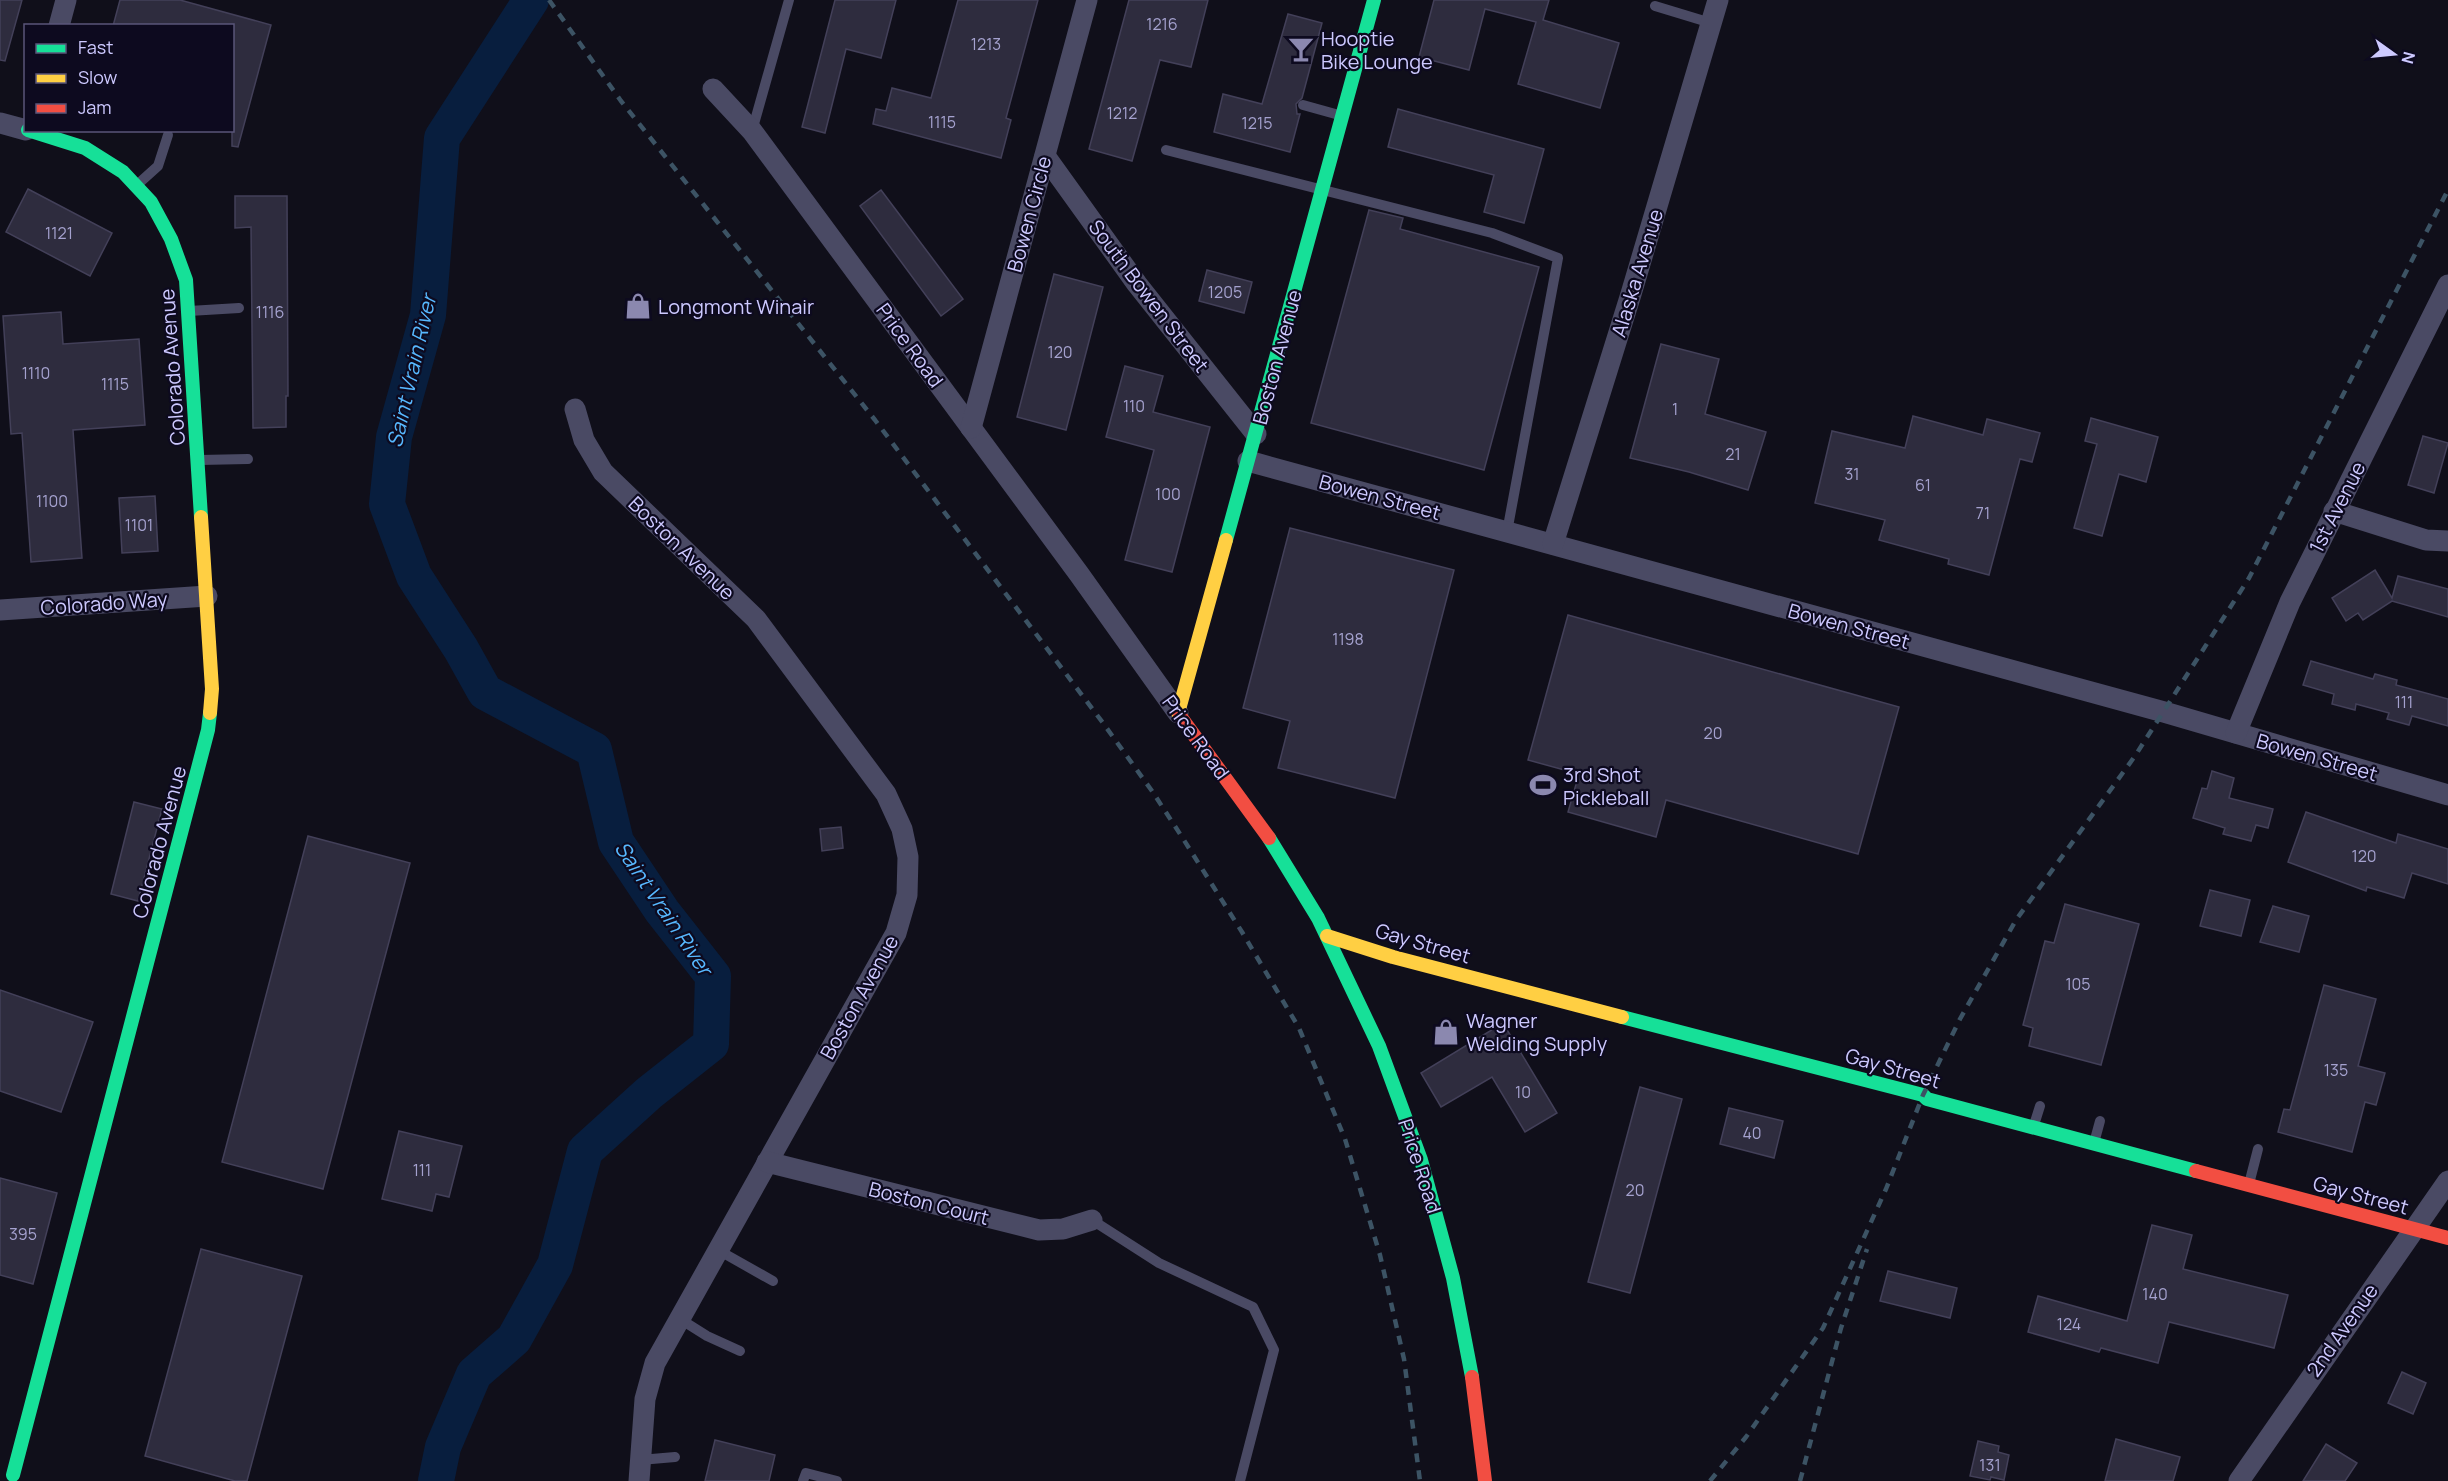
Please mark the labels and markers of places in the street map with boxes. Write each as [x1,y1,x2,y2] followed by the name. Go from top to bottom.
[1321,25,1433,75] place label: Hooptie Bike Lounge
[1286,34,1316,64] bar icon: Hooptie Bike Lounge
[623,291,653,321] shop icon: Longmont Winair
[658,293,814,320] place label: Longmont Winair
[1563,761,1649,811] place label: 3rd Shot Pickleball
[1528,770,1558,800] sports icon: 3rd Shot Pickleball
[1466,1007,1608,1057] place label: Wagner Welding Supply
[1431,1017,1461,1047] shop icon: Wagner Welding Supply

